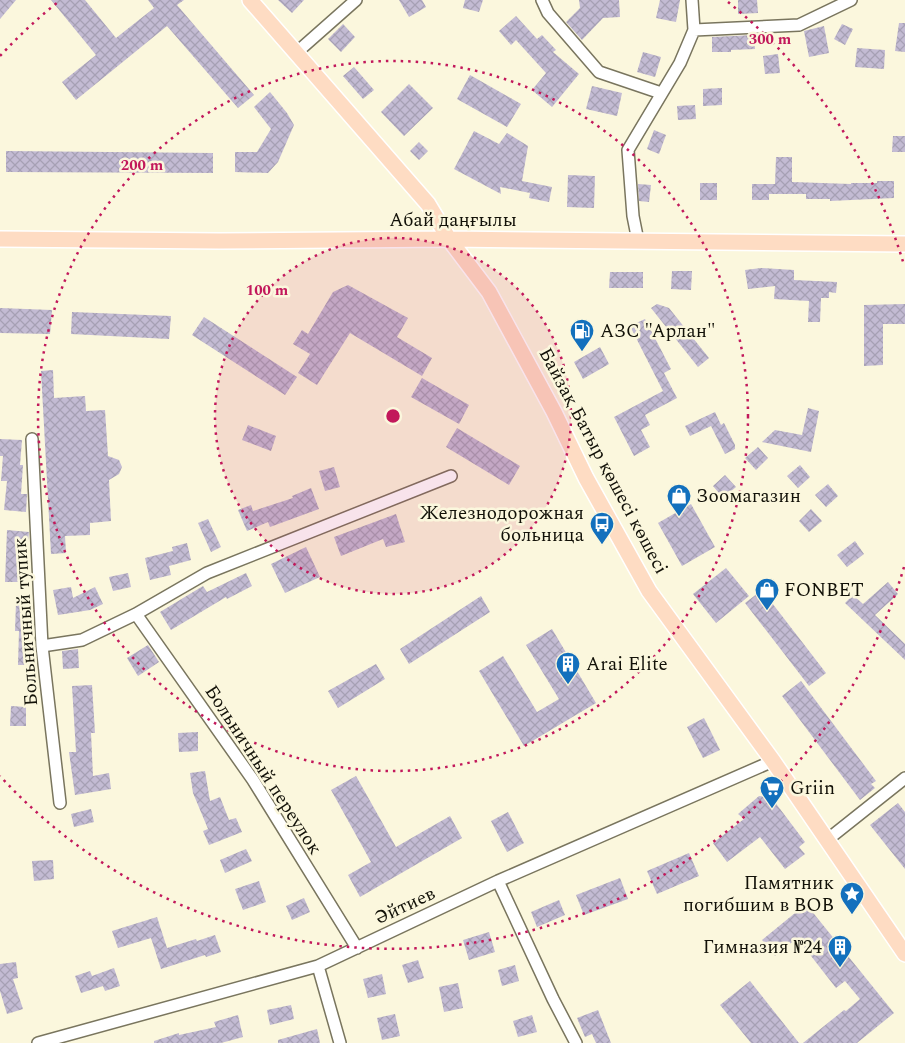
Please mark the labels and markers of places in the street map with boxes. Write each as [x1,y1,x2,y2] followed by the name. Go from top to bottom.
[600,317,716,346] place label: АЗС "Арлан"
[569,318,595,352] fuel station icon: АЗС "Арлан"
[384,407,402,425] centre of rings
[696,482,801,511] place label: Зоомагазин
[666,483,692,517] shop icon: Зоомагазин
[420,499,585,550] place label: Железнодорожная больница
[589,511,615,545] bus stop icon: Железнодорожная больница
[784,576,864,605] place label: FONBET
[754,577,780,611] shop icon: FONBET
[586,650,668,679] place label: Arai Elite
[555,651,581,685] building icon: Arai Elite
[790,774,835,803] place label: Griin
[759,775,785,809] supermarket icon: Griin
[683,869,834,920] place label: Памятник погибшим в ВОВ
[839,881,865,915] place icon: Памятник погибшим в ВОВ
[703,933,822,962] place label: Гимназия №24
[827,934,853,968] building icon: Гимназия №24

